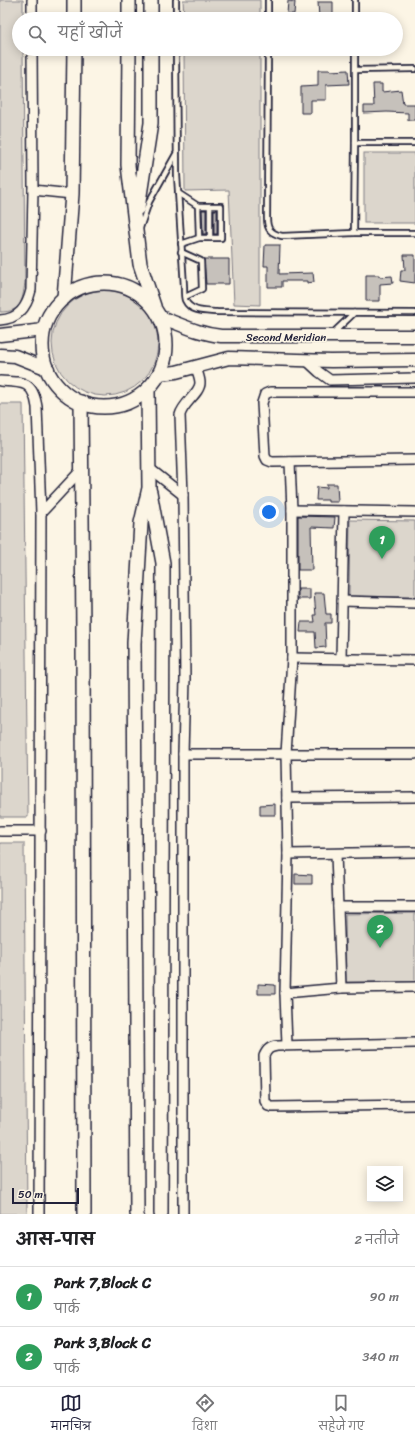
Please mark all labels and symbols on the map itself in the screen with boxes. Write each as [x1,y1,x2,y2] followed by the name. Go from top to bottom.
[246,328,326,347] street label: Second Meridian
[259,502,279,522] your location
[369,526,395,559] pin: 1
[367,915,393,948] pin: 2
[12,1186,79,1205] scale bar

